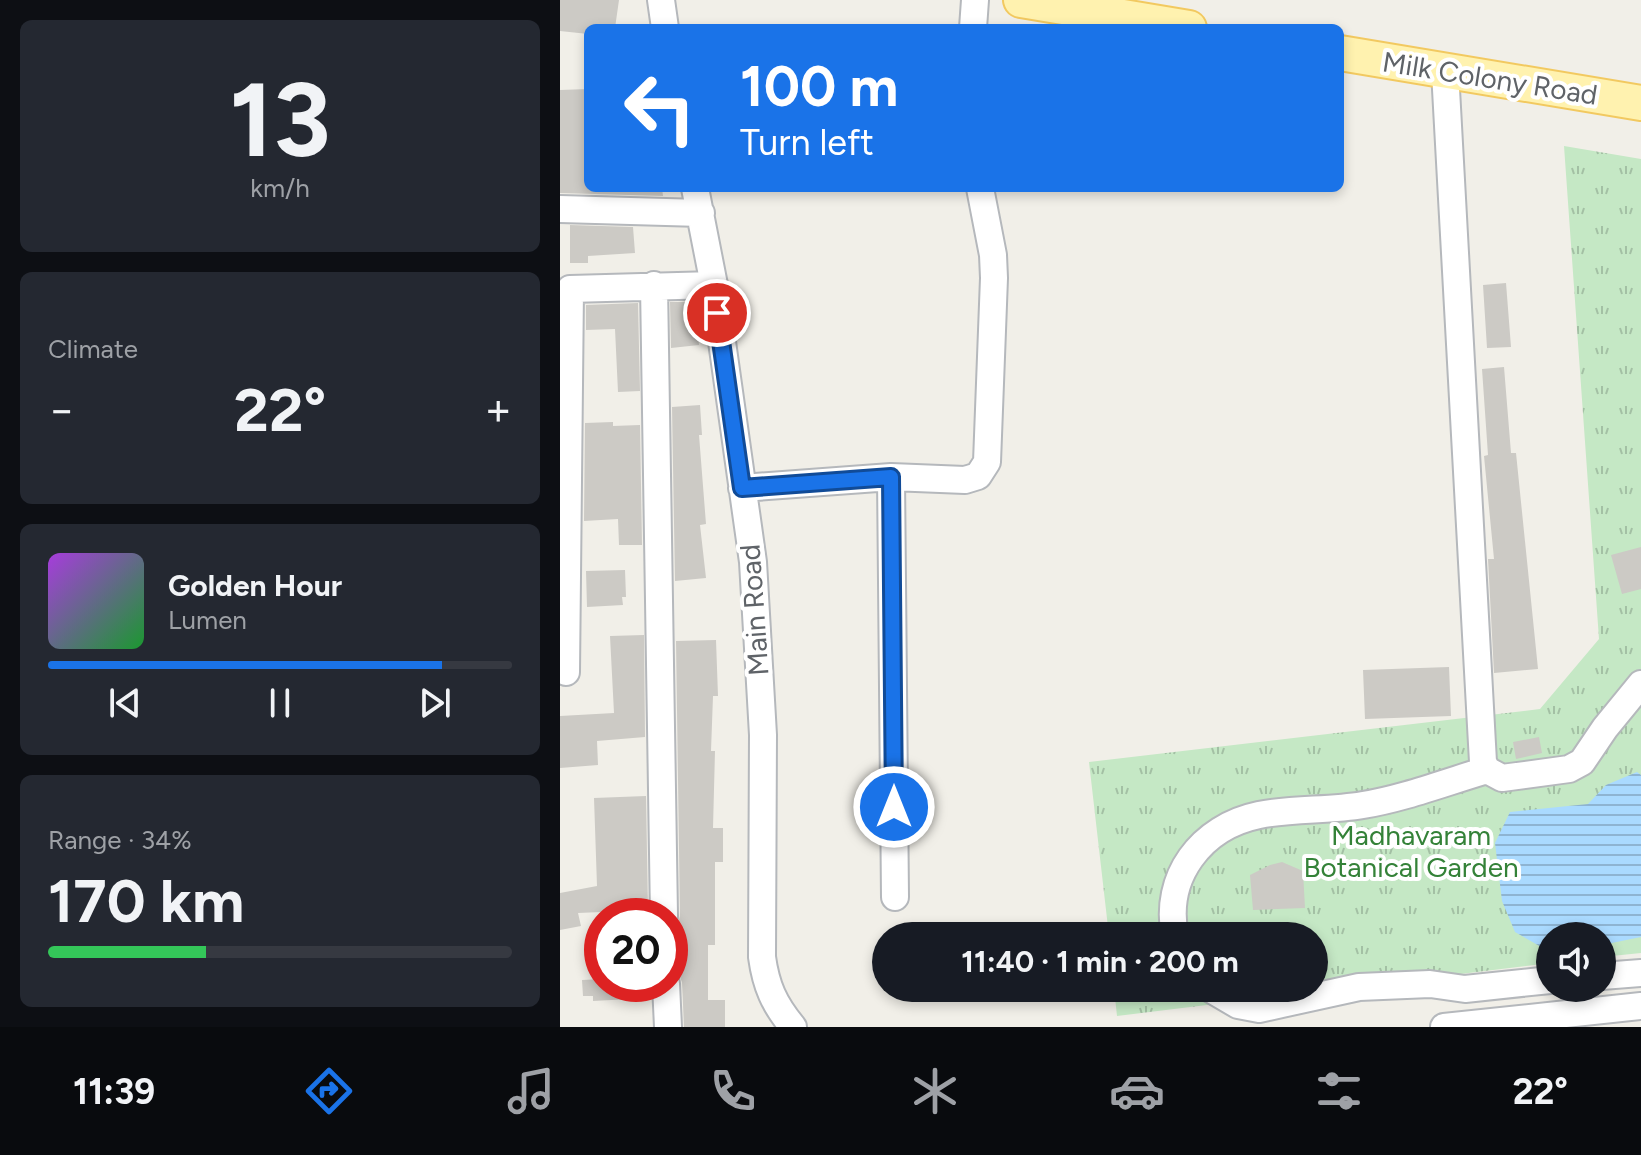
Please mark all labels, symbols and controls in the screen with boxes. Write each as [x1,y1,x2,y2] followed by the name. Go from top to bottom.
[1380,44,1600,112] street label: Milk Colony Road
[740,53,898,120] text: 100 m
[608,56,712,160] icon: left
[229,57,331,182] text: 13
[740,121,874,164] text: Turn left
[250,172,310,204] text: km/h
[683,279,751,347] pin
[695,291,739,335] icon: arrive
[48,333,138,365] text: Climate
[234,374,326,446] text: 22°
[48,383,75,436] text: −
[485,383,512,436] text: +
[732,543,776,677] street label: Main Road
[168,567,342,604] text: Golden Hour
[168,604,247,636] text: Lumen
[103,681,147,725] icon: previous
[258,681,302,725] icon: pause
[413,681,457,725] icon: next
[852,765,936,849] position arrow
[1303,818,1519,884] park label: Madhavaram Botanical Garden
[48,824,192,856] text: Range · 34%
[48,865,244,937] text: 170 km
[584,898,688,1002] speed limit sign: 20
[1536,922,1616,1002] map controls
[1536,922,1616,1002] button: sound
[961,943,1239,980] text: 11:40 · 1 min · 200 m
[301,1063,357,1119] icon: directions
[503,1063,559,1119] icon: music
[705,1063,761,1119] icon: phone
[907,1063,963,1119] icon: climate
[1109,1063,1165,1119] icon: car
[1311,1063,1367,1119] icon: filters
[73,1070,155,1113] text: 11:39
[1513,1070,1568,1113] text: 22°

